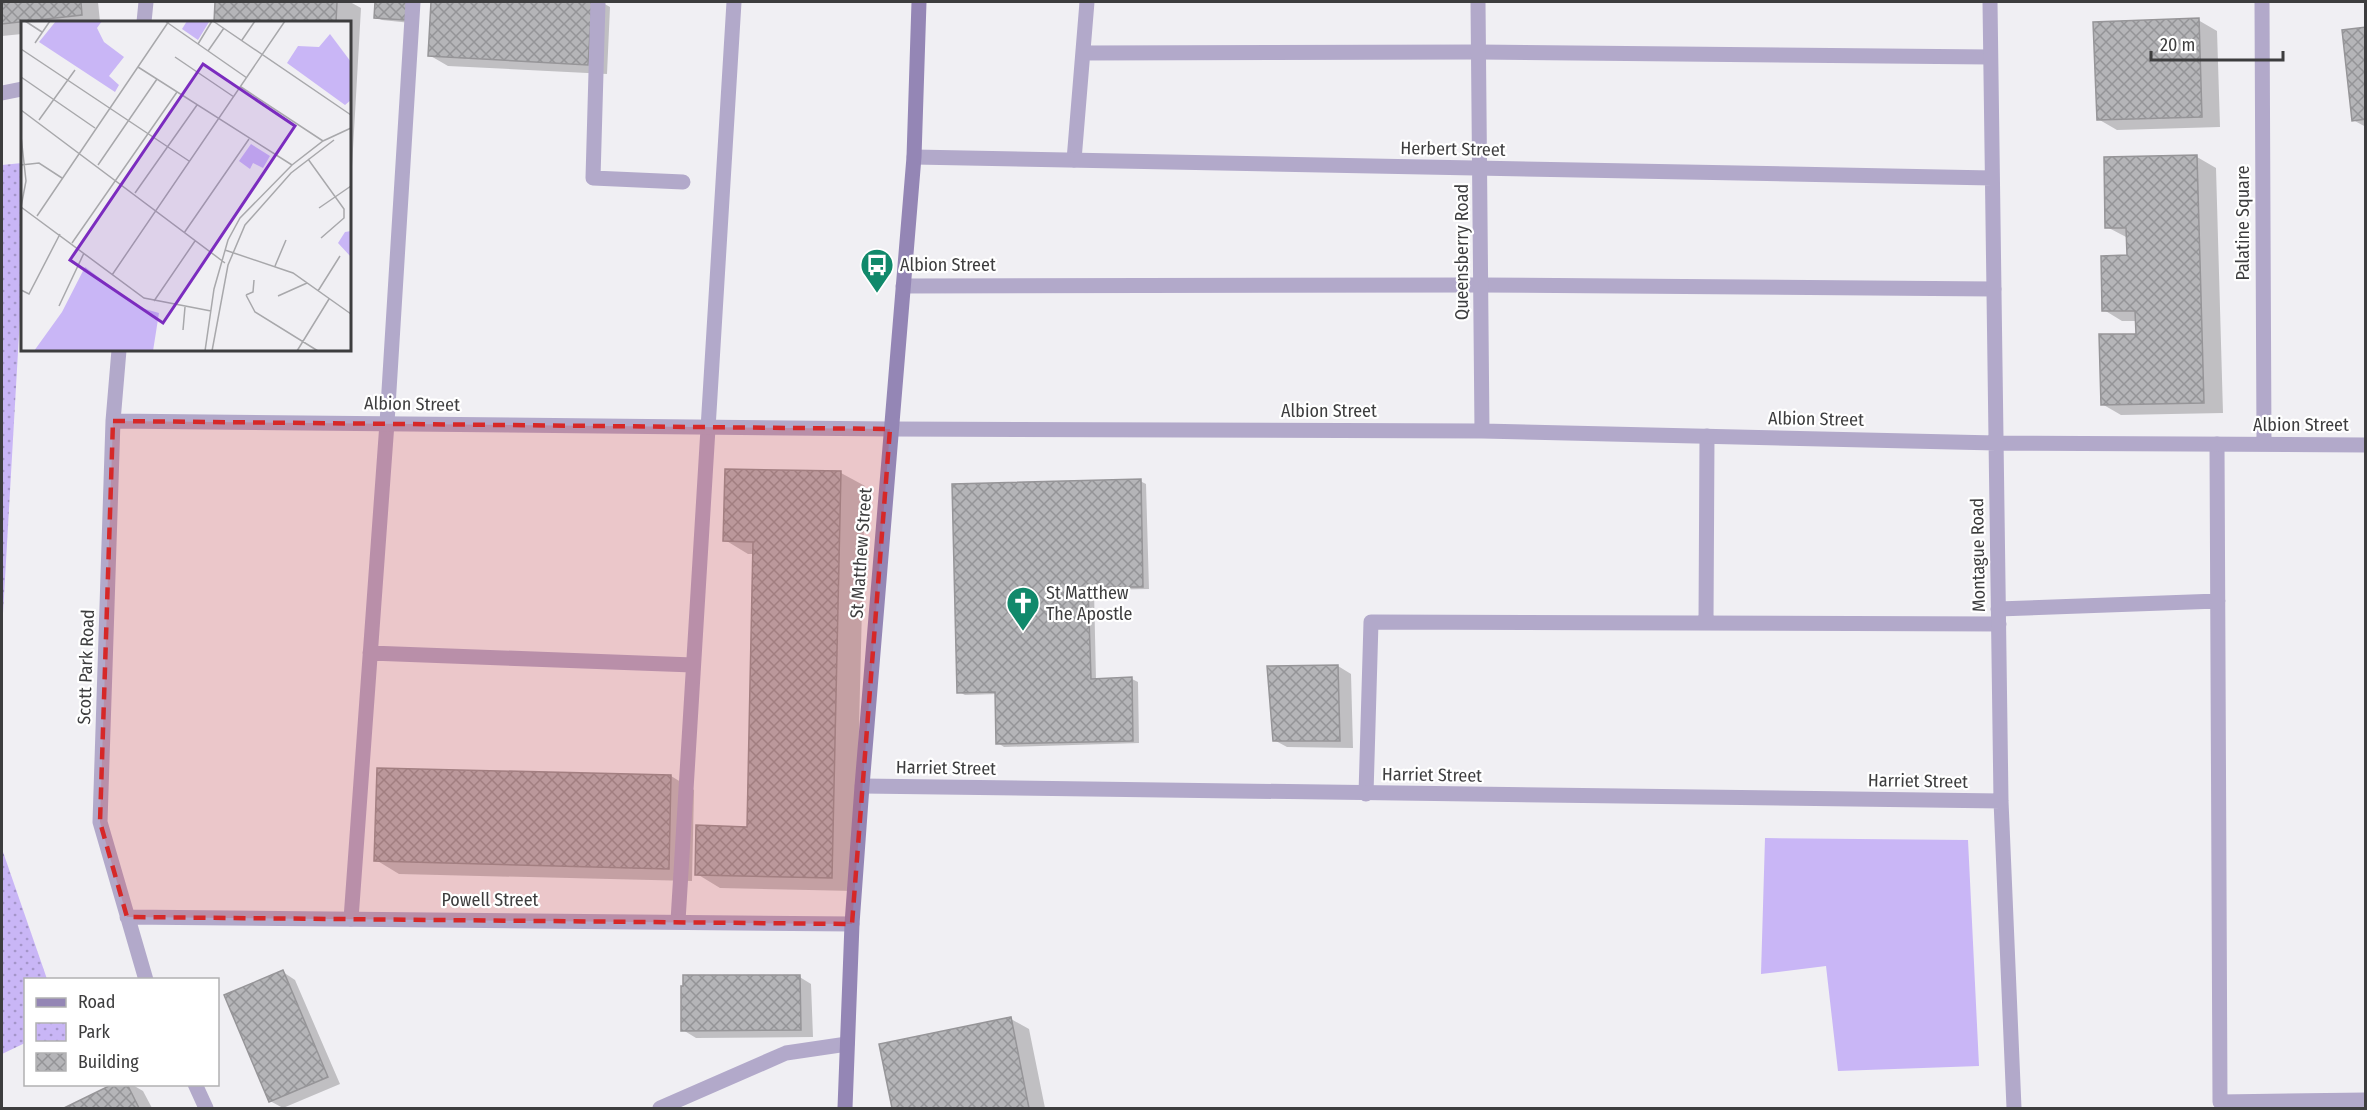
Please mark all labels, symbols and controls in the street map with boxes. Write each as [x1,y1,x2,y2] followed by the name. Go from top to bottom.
[21,21,351,351] inset map
[2151,24,2283,62] scale bar
[2160,34,2195,56] text: 20 m
[1400,137,1506,161] street label: Herbert Street
[2232,165,2254,281] street label: Palatine Square
[1451,184,1473,320] street label: Queensberry Road
[859,247,895,294] bus stop icon: Albion Street
[900,254,996,276] place label: Albion Street
[364,392,460,416] street label: Albion Street
[1281,400,1377,422] street label: Albion Street
[1768,407,1864,431] street label: Albion Street
[2253,414,2349,436] street label: Albion Street
[845,487,877,619] street label: St Matthew Street
[1966,498,1990,612] street label: Montague Road
[1046,582,1133,625] place label: St Matthew The Apostle
[1005,585,1041,632] church icon: St Matthew The Apostle
[73,609,99,725] street label: Scott Park Road
[896,756,996,780] street label: Harriet Street
[1382,763,1482,787] street label: Harriet Street
[1868,769,1968,793] street label: Harriet Street
[441,889,539,911] street label: Powell Street
[24,978,219,1086] legend
[78,991,115,1013] text: Road
[78,1021,111,1043] text: Park
[78,1051,139,1073] text: Building

